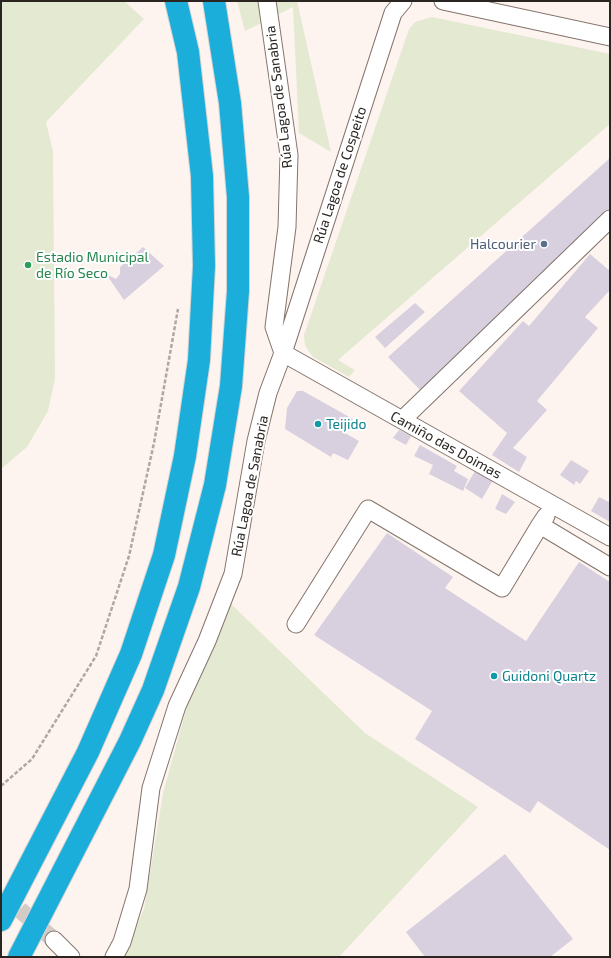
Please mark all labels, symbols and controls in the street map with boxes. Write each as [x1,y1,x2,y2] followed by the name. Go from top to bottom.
[262,25,296,169] street label: Rúa Lagoa de Sanabria
[310,104,370,246] street label: Rúa Lagoa de Cospeito
[470,236,536,252] place label: Halcourier
[539,239,549,249] marker: Halcourier
[36,249,149,282] place label: Estadio Municipal de Río Seco
[23,260,33,270] marker: Estadio Municipal de Río Seco
[388,408,504,482] street label: Camiño das Doimas
[228,414,272,558] street label: Rúa Lagoa de Sanabria
[326,416,367,432] place label: Teijido
[313,419,323,429] marker: Teijido
[502,668,596,684] place label: Guidoni Quartz
[489,671,499,681] marker: Guidoni Quartz

